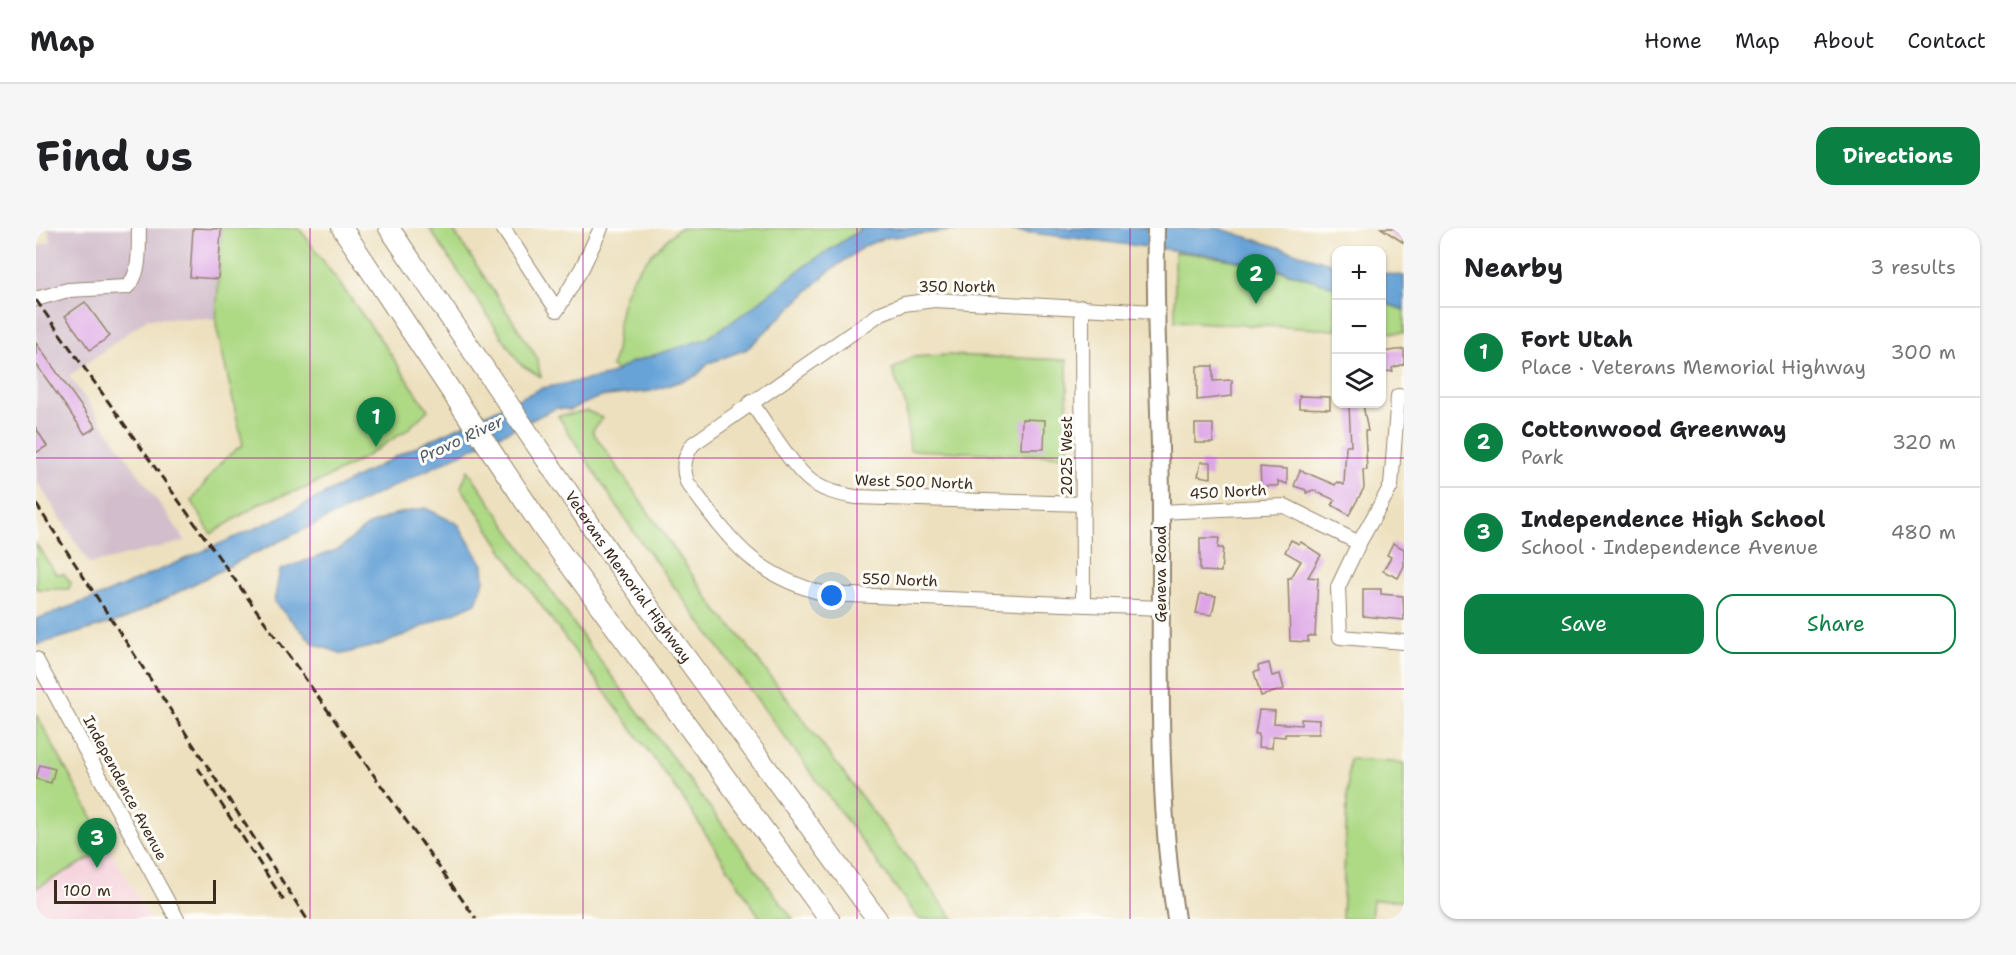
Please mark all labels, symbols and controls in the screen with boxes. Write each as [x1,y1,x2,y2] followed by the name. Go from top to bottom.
[30,22,95,60] text: Map
[1644,27,1702,55] text: Home
[1735,27,1780,55] text: Map
[1813,27,1874,55] text: About
[1907,27,1986,55] text: Contact
[1816,127,1980,185] button: Directions
[36,128,193,184] text: Find us
[1332,246,1386,408] map controls
[1332,246,1386,300] button: +
[1464,250,1563,285] text: Nearby
[1236,254,1276,304] pin: 2
[1870,254,1956,280] text: 3 results
[918,277,996,297] street label: 350 North
[1332,300,1386,354] button: −
[1521,325,1633,354] text: Fort Utah
[1479,339,1488,365] text: 1
[1890,339,1956,365] text: 300 m
[1332,354,1386,408] button: layers
[1521,354,1866,380] text: Place · Veterans Memorial Highway
[356,398,396,447] pin: 1
[416,410,507,468] water label: Provo River
[1521,415,1786,444] text: Cottonwood Greenway
[1057,416,1077,496] street label: 2025 West
[1477,429,1491,455] text: 2
[1892,429,1956,455] text: 320 m
[1521,444,1564,470] text: Park
[854,470,974,494] street label: West 500 North
[1189,480,1267,504] street label: 450 North
[560,487,696,667] street label: Veterans Memorial Highway
[1521,505,1825,534] text: Independence High School
[1477,519,1491,545] text: 3
[1891,519,1956,545] text: 480 m
[1151,525,1171,622] street label: Geneva Road
[1521,534,1818,560] text: School · Independence Avenue
[862,569,938,591] street label: 550 North
[817,581,846,610] your location
[1464,594,1704,654] button: Save
[1716,594,1956,654] button: Share
[78,712,172,864] street label: Independence Avenue
[78,818,116,868] pin: 3
[54,877,216,904] scale bar
[63,880,111,901] text: 100 m

